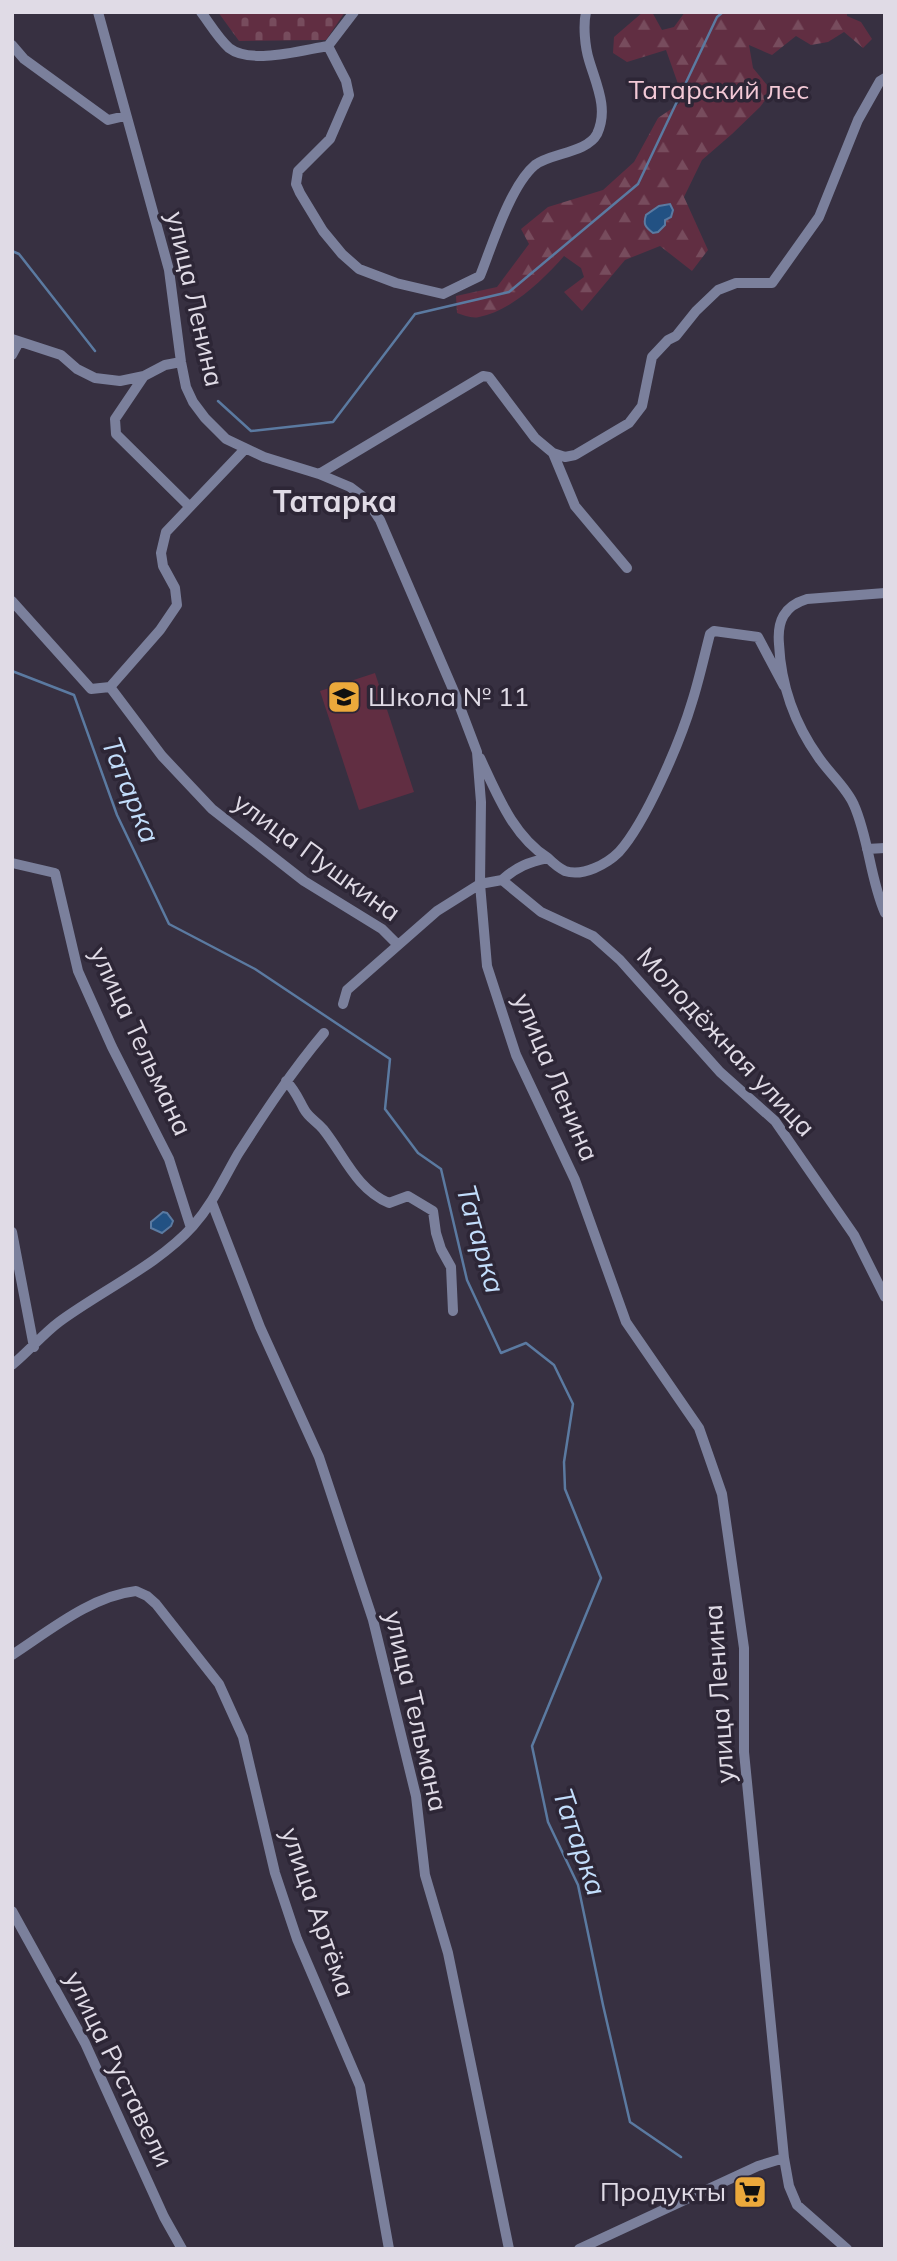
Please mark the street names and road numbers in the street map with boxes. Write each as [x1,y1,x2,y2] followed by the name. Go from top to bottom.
[159,208,232,390] street label: улица Ленина
[227,785,407,928] street label: улица Пушкина
[630,940,823,1143] street label: Молодёжная улица
[83,941,200,1141] street label: улица Тельмана
[506,988,607,1166] street label: улица Ленина
[696,1604,741,1785] street label: улица Ленина
[377,1607,456,1814] street label: улица Тельмана
[274,1823,363,2001] street label: улица Артёма
[58,1965,181,2172] street label: улица Руставели

